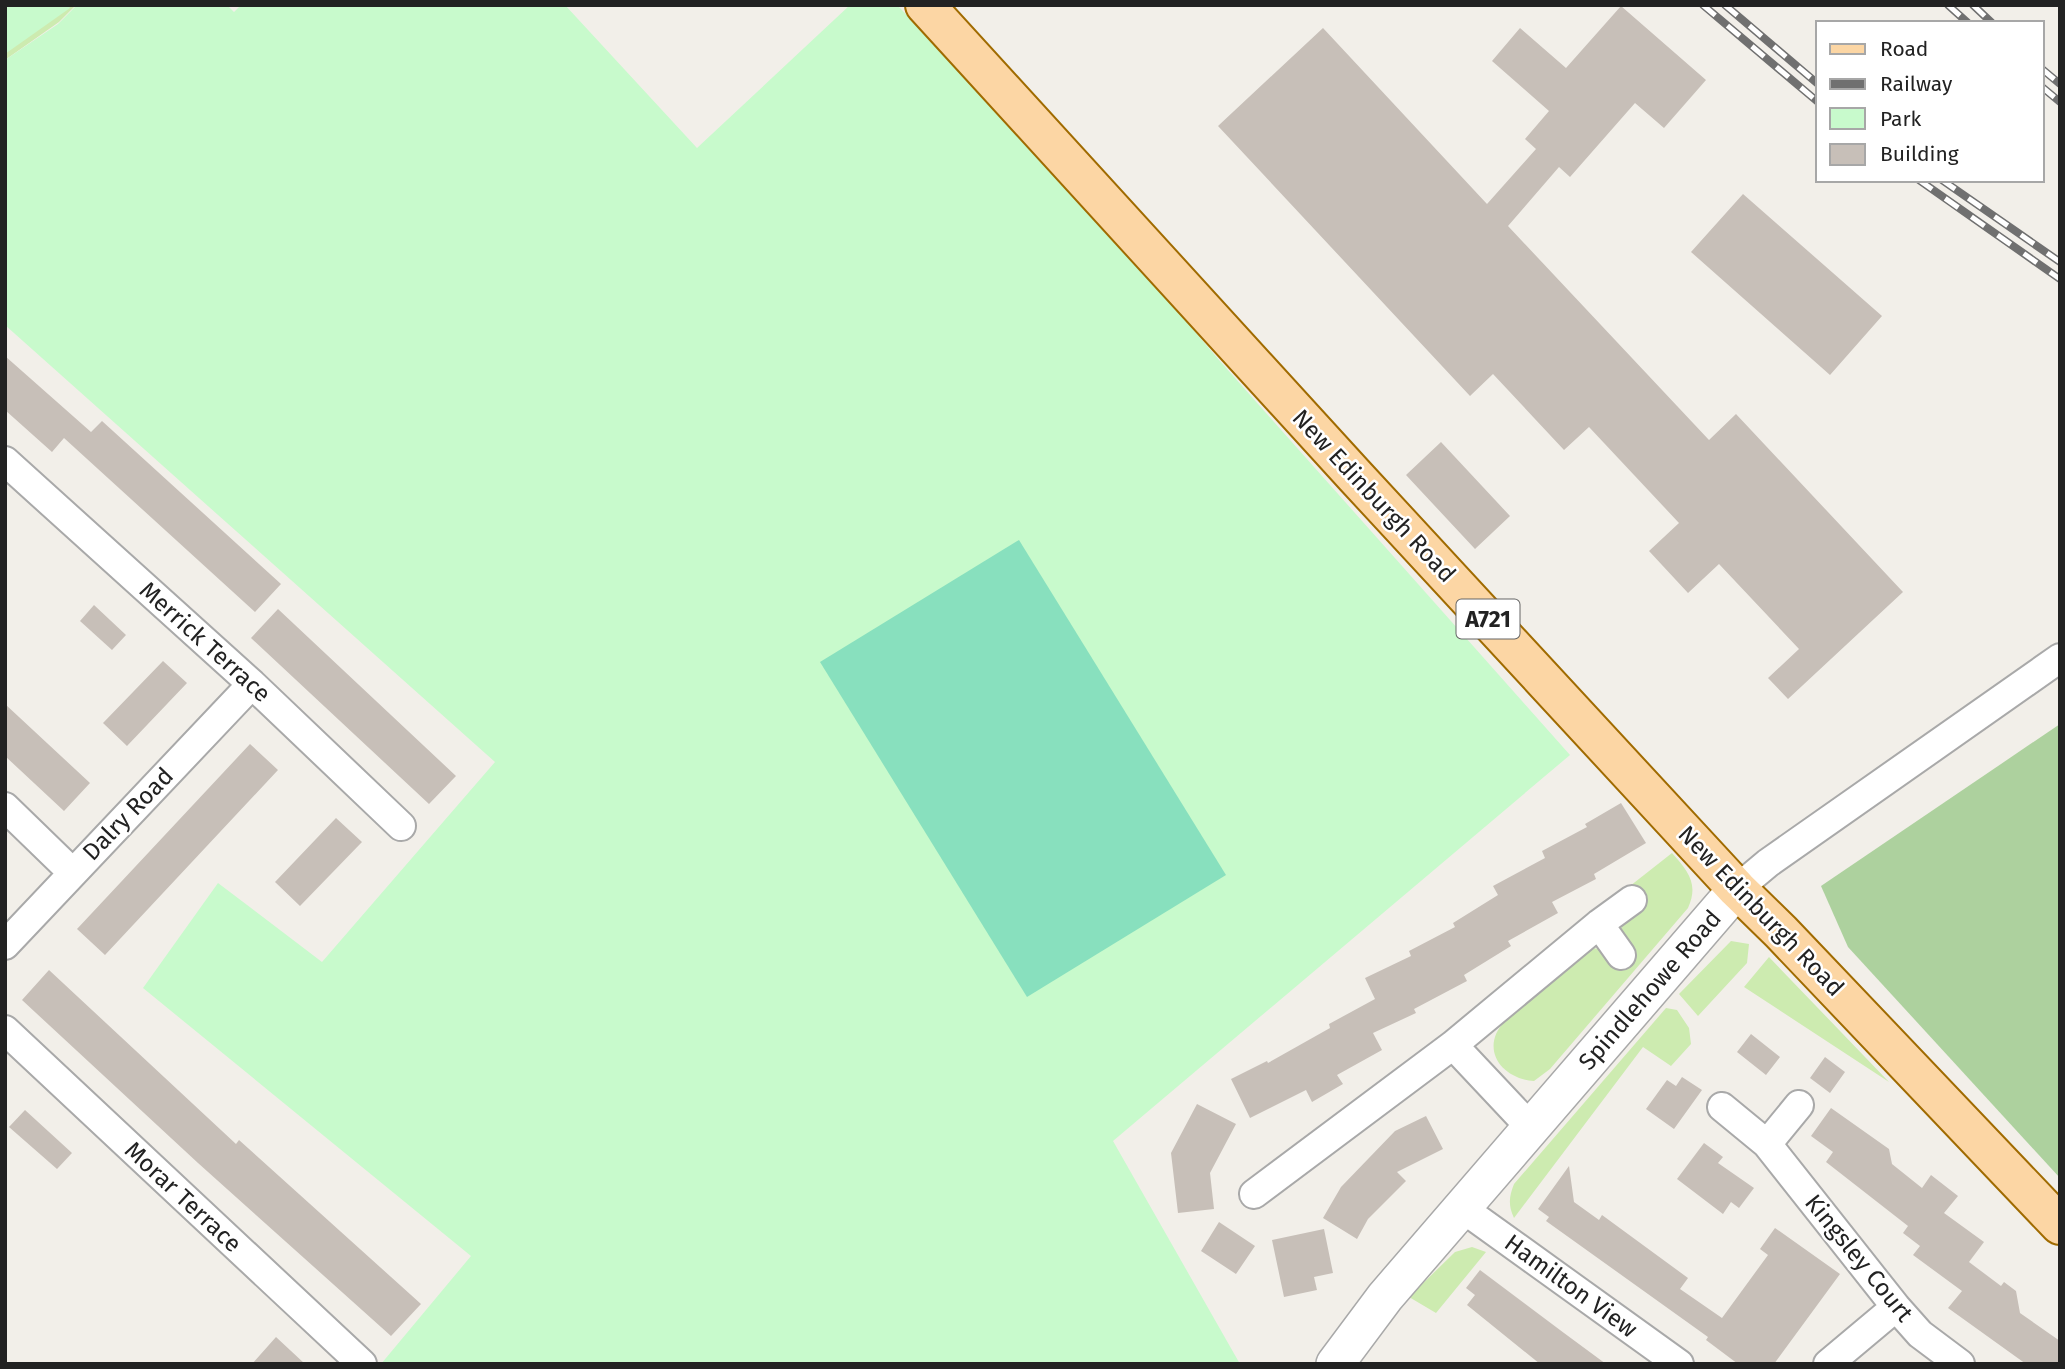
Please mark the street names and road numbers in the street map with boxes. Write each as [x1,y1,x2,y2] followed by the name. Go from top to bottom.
[1287,404,1461,588] street label: New Edinburgh Road
[134,576,276,708] street label: Merrick Terrace
[1456,600,1520,638] road number: A721
[77,762,179,866] street label: Dalry Road
[1672,820,1850,1002] street label: New Edinburgh Road
[1573,904,1727,1076] street label: Spindlehowe Road
[119,1136,247,1258] street label: Morar Terrace
[1799,1189,1919,1327] street label: Kingsley Court
[1499,1229,1643,1343] street label: Hamilton View

